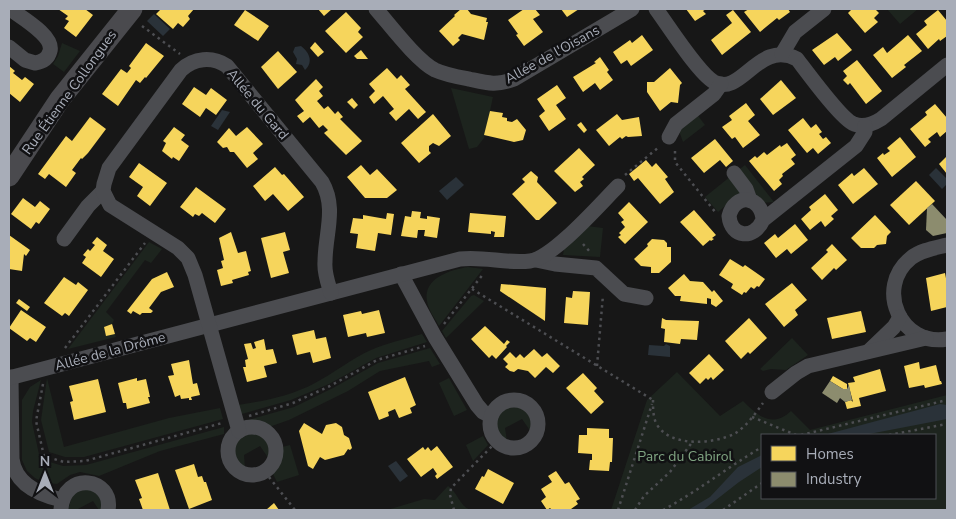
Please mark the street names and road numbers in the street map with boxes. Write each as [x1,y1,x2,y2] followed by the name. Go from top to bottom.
[501,20,603,88] street label: Allée de l'Oisans
[18,26,121,158] street label: Rue Étienne Collongues
[222,65,293,144] street label: Allée du Gard
[53,328,168,375] street label: Allée de la Drôme

